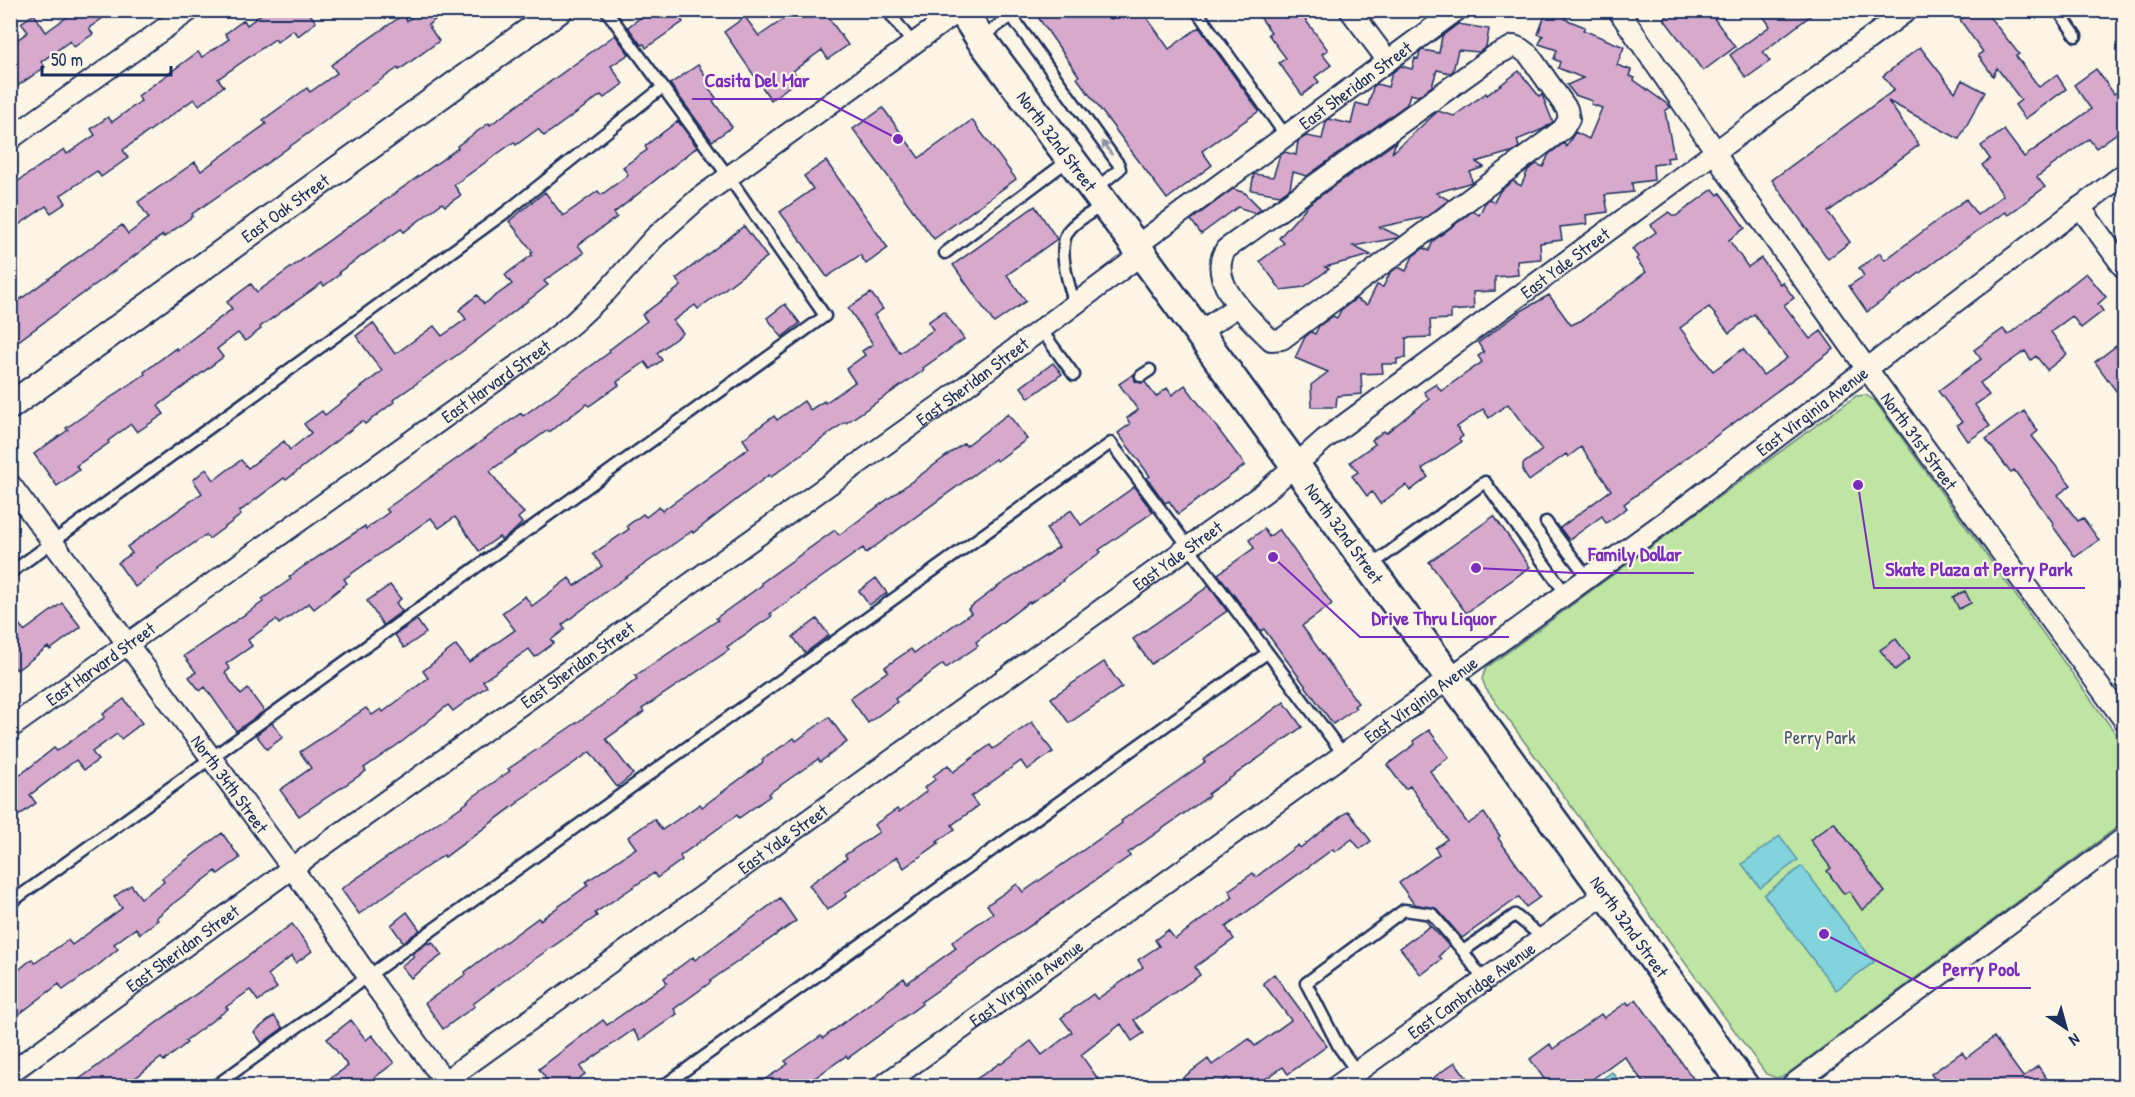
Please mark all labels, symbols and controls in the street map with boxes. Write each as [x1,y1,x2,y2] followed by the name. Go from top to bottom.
[1294,34,1417,135] street label: East Sheridan Street
[42,39,171,77] scale bar
[51,47,83,72] text: 50 m
[692,61,821,99] callout: Casita Del Mar
[704,66,810,93] text: Casita Del Mar
[1011,86,1104,197] street label: North 32nd Street
[1101,141,1113,157] one-way arrow
[236,167,335,248] street label: East Oak Street
[1515,221,1615,304] street label: East Yale Street
[911,330,1034,431] street label: East Sheridan Street
[436,333,556,428] street label: East Harvard Street
[1750,360,1873,461] street label: East Virginia Avenue
[1875,387,1964,495] street label: North 31st Street
[1299,477,1390,589] street label: North 32nd Street
[1127,514,1228,596] street label: East Yale Street
[1576,535,1694,573] callout: Family Dollar
[1587,540,1682,568] text: Family Dollar
[1874,550,2085,588] callout: Skate Plaza at Perry Park
[1885,555,2073,583] text: Skate Plaza at Perry Park
[1360,599,1509,637] callout: Drive Thru Liquor
[1371,604,1497,632] text: Drive Thru Liquor
[41,615,161,711] street label: East Harvard Street
[515,615,640,714] street label: East Sheridan Street
[1359,650,1482,749] street label: East Virginia Avenue
[1784,725,1856,750] park label: Perry Park
[186,730,275,839] street label: North 34th Street
[732,797,833,880] street label: East Yale Street
[1585,871,1675,983] street label: North 32nd Street
[120,898,245,997] street label: East Sheridan Street
[964,933,1088,1032] street label: East Virginia Avenue
[1402,935,1540,1044] street label: East Cambridge Avenue
[1930,950,2031,988] callout: Perry Pool
[1942,955,2020,983] text: Perry Pool
[2036,998,2096,1058] north arrow
[2065,1029,2085,1052] text: N

